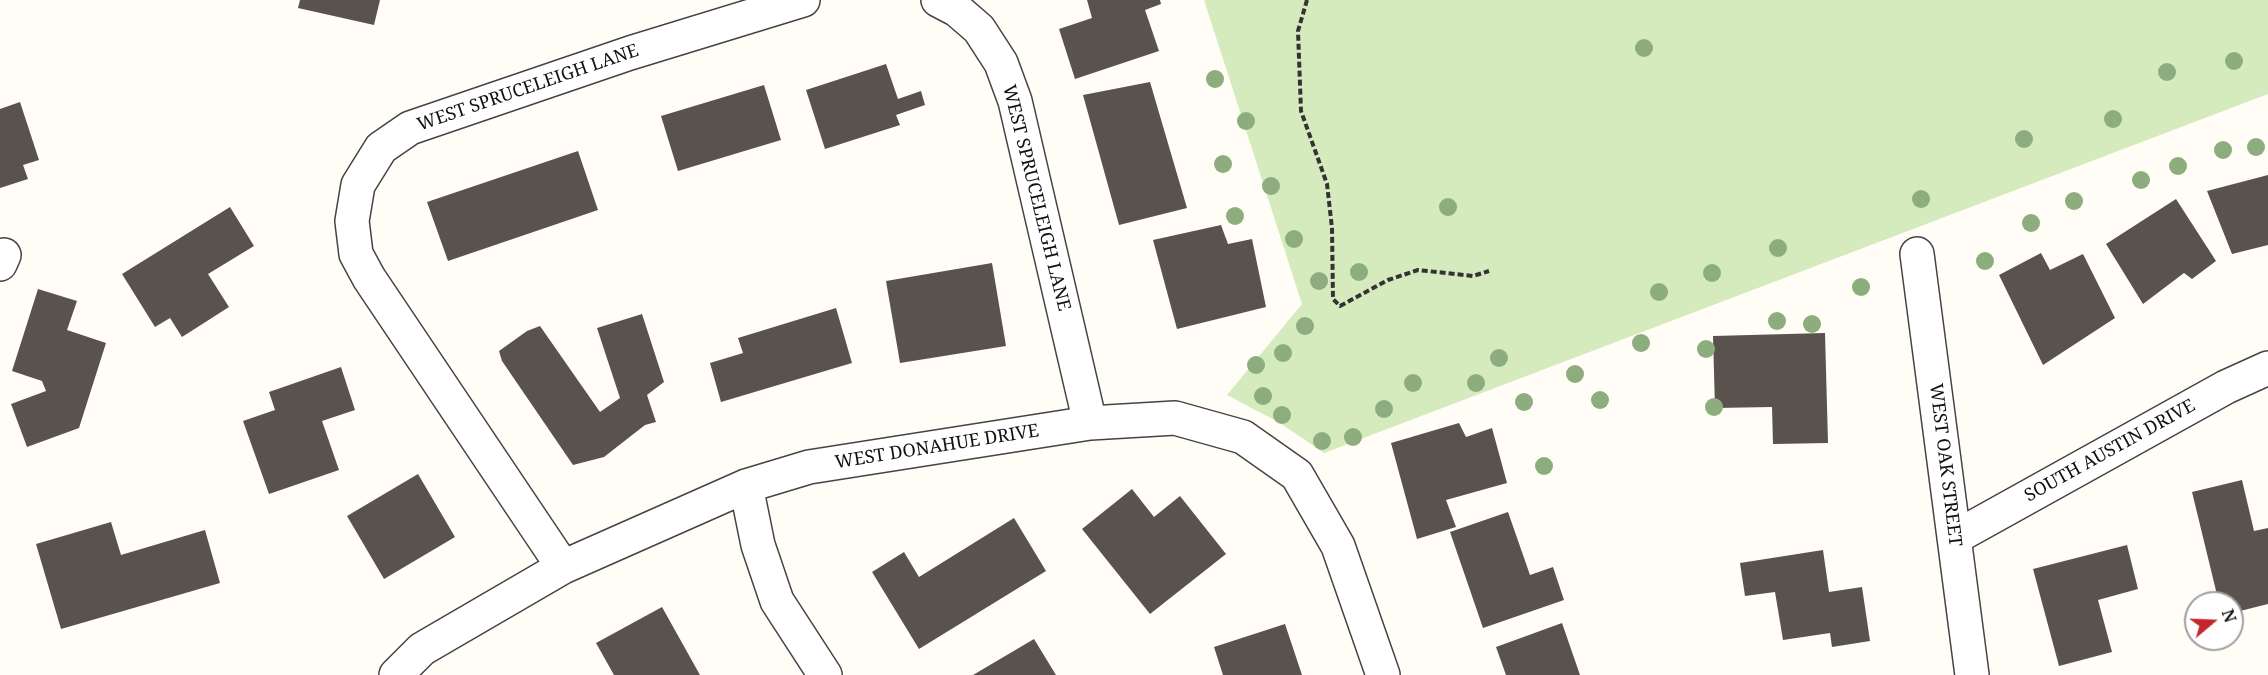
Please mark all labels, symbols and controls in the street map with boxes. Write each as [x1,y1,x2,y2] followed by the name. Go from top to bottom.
[415,40,641,136] street label: WEST SPRUCELEIGH LANE
[997,83,1075,313] street label: WEST SPRUCELEIGH LANE
[1924,382,1966,548] street label: WEST OAK STREET
[2021,395,2199,507] street label: SOUTH AUSTIN DRIVE
[834,420,1040,474] street label: WEST DONAHUE DRIVE
[2184,591,2244,651] north arrow
[2217,606,2242,625] text: N

